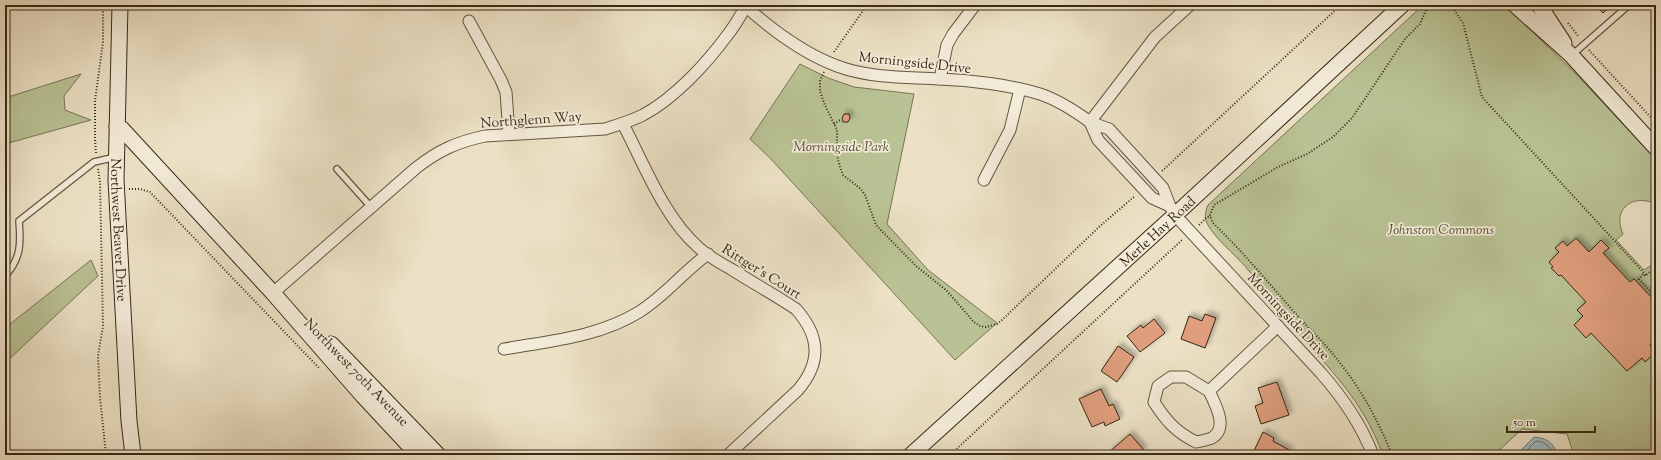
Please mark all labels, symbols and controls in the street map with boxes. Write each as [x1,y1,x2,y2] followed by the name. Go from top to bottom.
[857,48,972,80] street label: Morningside Drive
[480,107,582,135] street label: Northglenn Way
[793,138,890,158] park label: Morningside Park
[104,158,131,302] street label: Northwest Beaver Drive
[1116,192,1201,272] street label: Merle Hay Road
[1387,221,1495,241] park label: Johnston Commons
[717,240,805,305] street label: Rittger's Court
[1242,269,1333,366] street label: Morningside Drive
[299,315,413,432] street label: Northwest 70th Avenue
[1507,408,1595,434] scale bar
[1512,414,1536,432] text: 50 m

